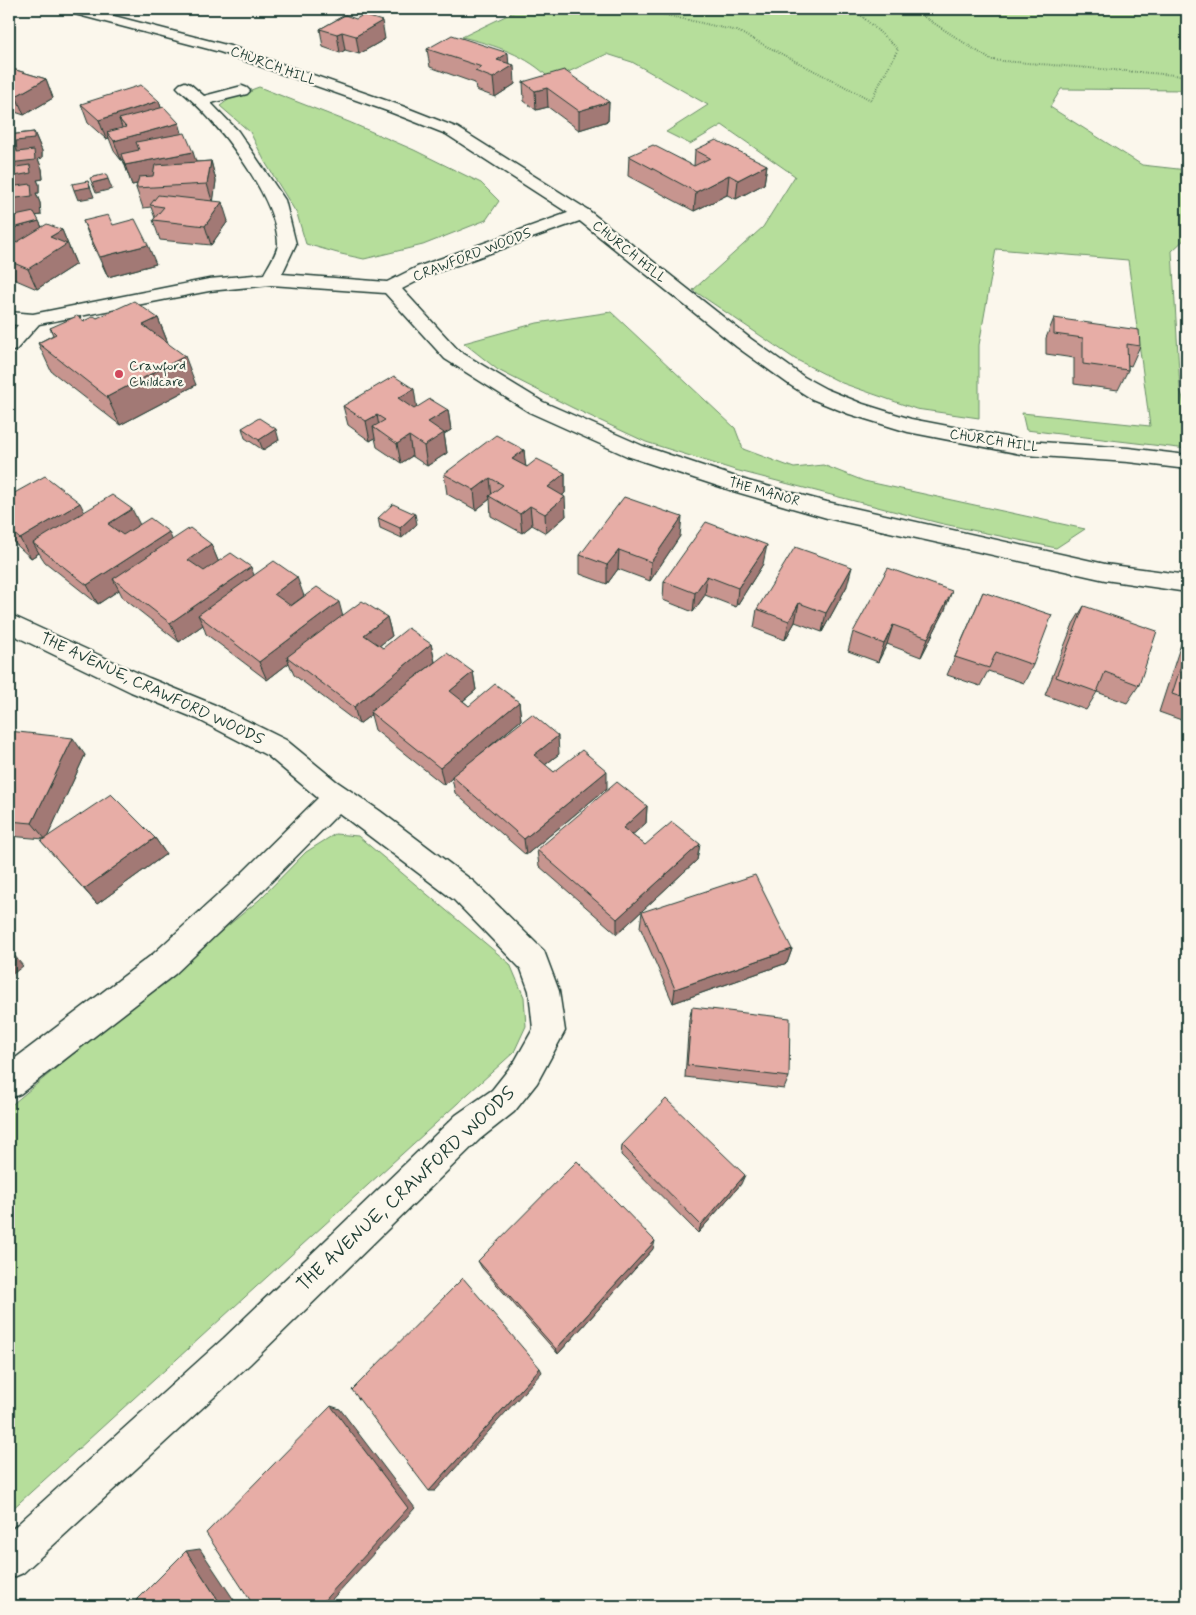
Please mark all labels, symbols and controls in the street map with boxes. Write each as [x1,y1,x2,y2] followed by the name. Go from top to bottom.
[228,42,318,90] street label: CHURCH HILL
[588,217,670,287] street label: CHURCH HILL
[410,224,534,286] street label: CRAWFORD WOODS
[129,357,186,391] place label: Crawford Childcare
[113,368,125,380] marker: Crawford Childcare
[948,425,1040,457] street label: CHURCH HILL
[726,473,802,511] street label: THE MANOR
[37,628,267,750] street label: THE AVENUE, CRAWFORD WOODS
[291,1081,521,1297] street label: THE AVENUE, CRAWFORD WOODS

